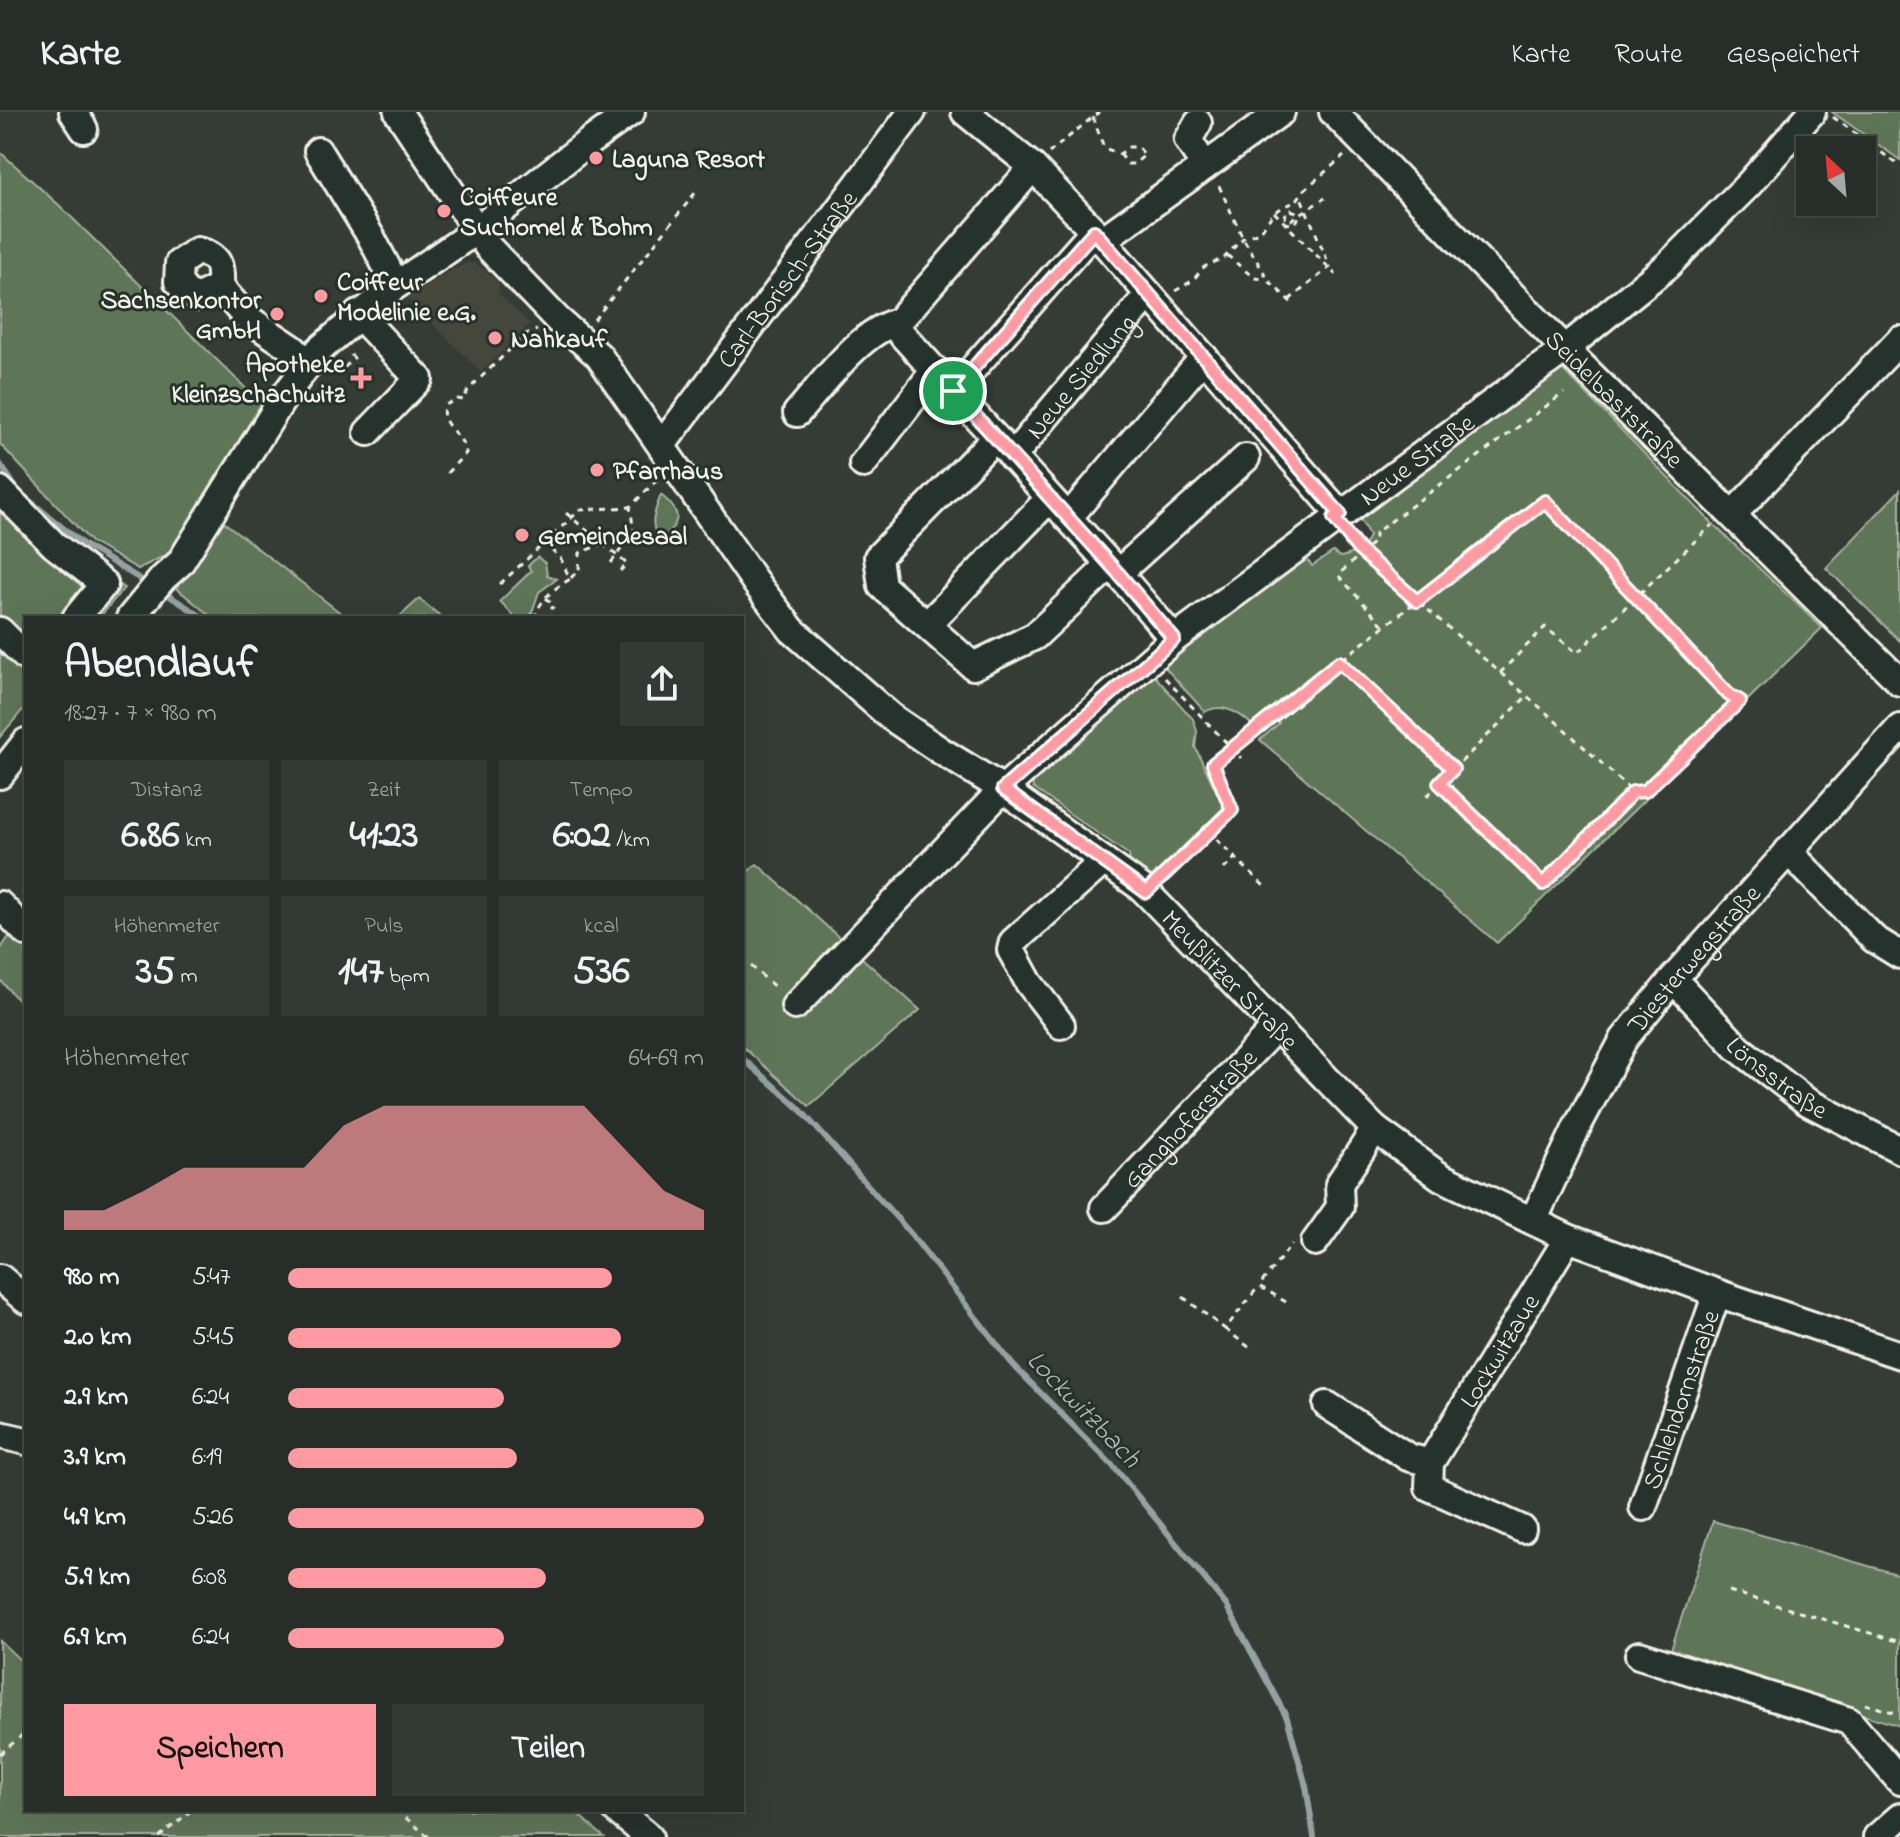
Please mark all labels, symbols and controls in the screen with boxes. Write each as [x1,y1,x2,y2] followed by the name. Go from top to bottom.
[40,27,121,83] text: Karte
[1511,35,1571,76] text: Karte
[1615,35,1682,76] text: Route
[1726,35,1860,76] text: Gespeichert
[1796,136,1876,216] north arrow
[1796,136,1876,216] map controls
[612,142,765,181] place label: Laguna Resort
[587,149,605,167] marker: Laguna Resort
[460,180,653,248] place label: Coiffeure Suchomel & Bohm
[710,183,869,377] street label: Carl-Borisch-Straße
[435,202,453,220] marker: Coiffeure Suchomel & Bohm
[337,265,477,333] place label: Coiffeur Modelinie e.G.
[101,283,262,351] place label: Sachsenkontor GmbH
[312,287,330,305] marker: Coiffeur Modelinie e.G.
[268,305,286,323] marker: Sachsenkontor GmbH
[1019,307,1146,449] street label: Neue Siedlung
[511,322,608,360] place label: Nahkauf
[1535,323,1691,479] street label: Seidelbaststraße
[486,329,504,347] marker: Nahkauf
[172,347,346,415] place label: Apotheke Kleinzschachwitz
[919,357,987,425] pin
[352,369,370,387] marker: Apotheke Kleinzschachwitz
[931,369,975,413] icon: arrive
[1353,406,1484,517] street label: Neue Straße
[613,454,723,492] place label: Pfarrhaus
[588,461,606,479] marker: Pfarrhaus
[538,519,687,557] place label: Gemeindesaal
[513,526,531,544] marker: Gemeindesaal
[64,633,257,697] text: Abendlauf
[620,642,704,726] button: share
[64,695,217,733] text: 18:27 · 7 × 980 m
[131,775,202,807] text: Distanz
[367,775,401,807] text: Zeit
[570,775,633,807] text: Tempo
[121,807,180,866] text: 6.86
[349,807,418,866] text: 41:23
[553,807,611,866] text: 6:02
[180,825,212,857] text: km
[611,825,650,857] text: /km
[1619,877,1772,1044] street label: Diesterwegstraße
[1151,902,1306,1061] street label: Meußlitzer Straße
[114,911,220,943] text: Höhenmeter
[365,911,403,943] text: Puls
[584,911,619,943] text: kcal
[136,943,175,1002] text: 35
[338,943,384,1002] text: 147
[573,943,630,1002] text: 536
[175,961,198,993] text: m
[384,961,430,993] text: bpm
[1715,1030,1833,1131] street label: Lönsstraße
[64,1040,189,1078] text: Höhenmeter
[628,1040,704,1078] text: 64–69 m
[1116,1041,1268,1199] street label: Ganghoferstraße
[64,1259,119,1297] text: 980 m
[192,1259,231,1297] text: 5:47
[1452,1287,1551,1417] street label: Lockwitzaue
[1635,1305,1732,1495] street label: Schlehdornstraße
[64,1319,132,1357] text: 2.0 km
[192,1319,235,1357] text: 5:45
[1016,1342,1150,1479] water label: Lockwitzbach
[64,1379,128,1417] text: 2.9 km
[192,1379,229,1417] text: 6:24
[64,1439,126,1477] text: 3.9 km
[192,1439,222,1477] text: 6:19
[64,1499,126,1537] text: 4.9 km
[192,1499,233,1537] text: 5:26
[64,1559,130,1597] text: 5.9 km
[192,1559,227,1597] text: 6:08
[64,1619,127,1657] text: 6.9 km
[192,1619,229,1657] text: 6:24
[64,1704,376,1796] button: Speichern
[392,1704,704,1796] button: Teilen

